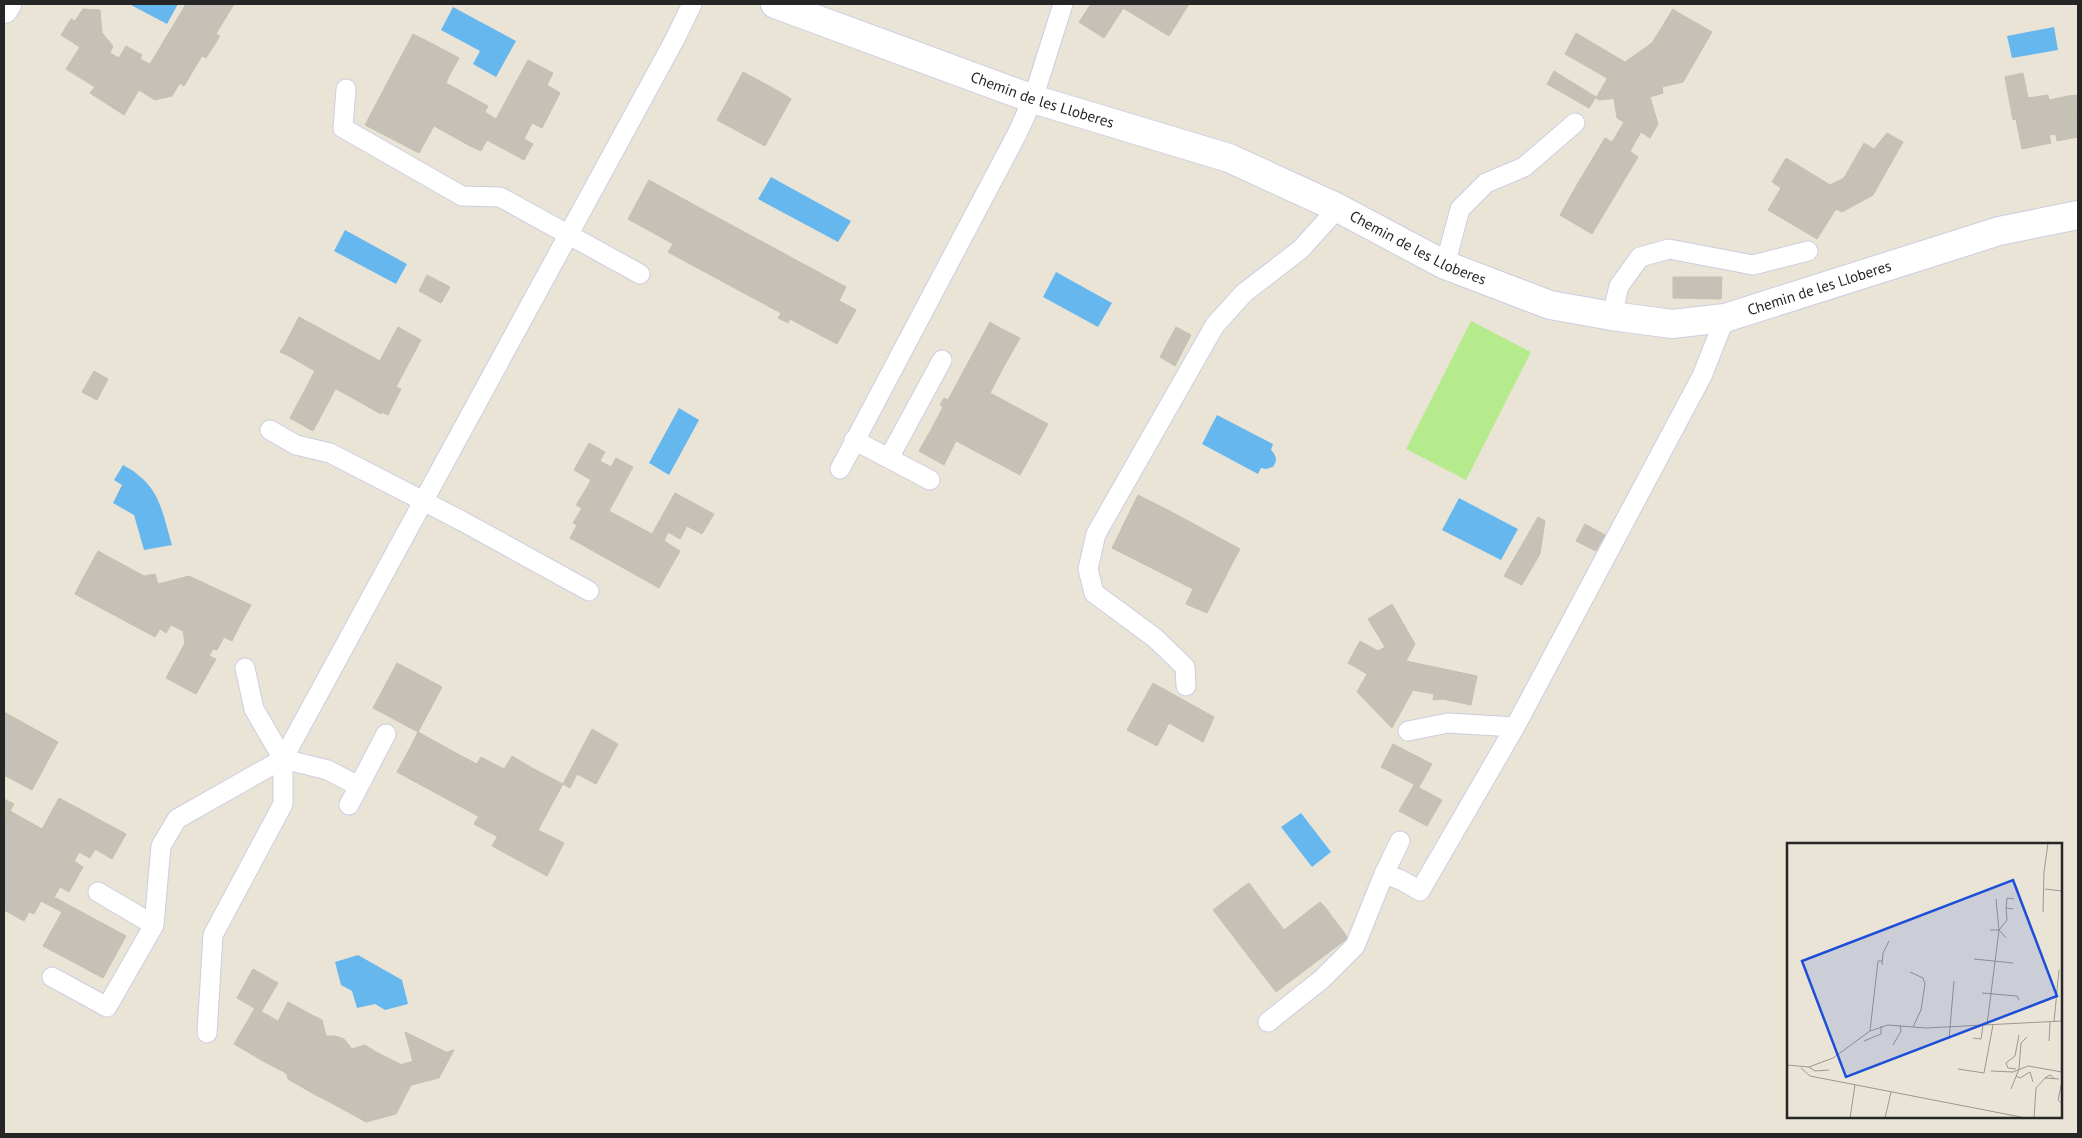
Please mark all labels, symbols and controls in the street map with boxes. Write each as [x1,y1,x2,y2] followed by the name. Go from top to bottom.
[968,67,1116,132] street label: Chemin de les Lloberes
[1347,206,1489,289] street label: Chemin de les Lloberes
[1745,256,1894,319] street label: Chemin de les Lloberes
[1787,843,2062,1118] inset map

